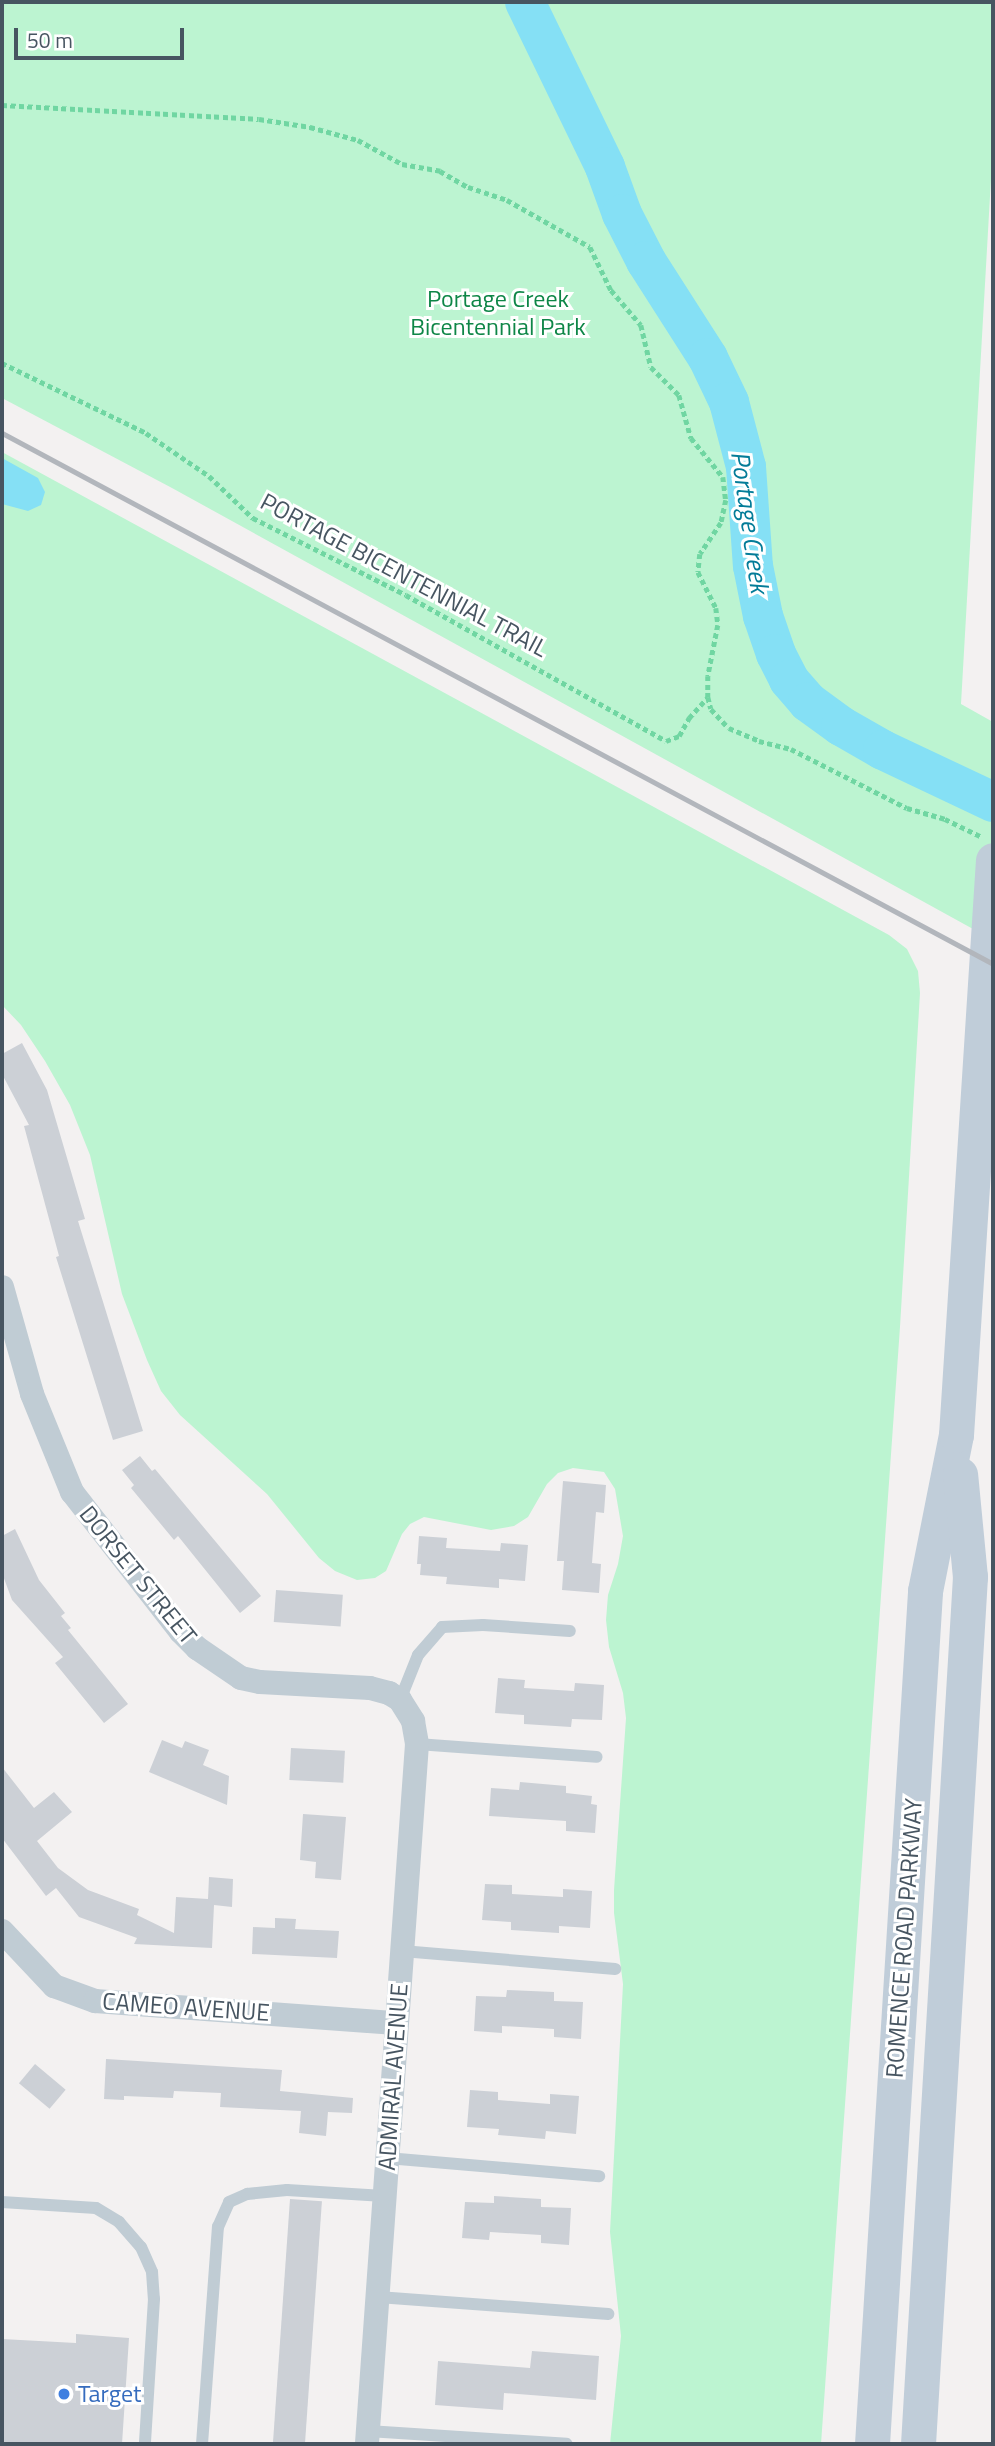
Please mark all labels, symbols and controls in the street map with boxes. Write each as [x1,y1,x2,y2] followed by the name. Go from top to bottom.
[18,14,187,58] scale bar
[27,24,73,56] text: 50 m
[410,285,586,341] park label: Portage Creek Bicentennial Park
[725,449,775,595] water label: Portage Creek
[256,487,552,663] street label: PORTAGE BICENTENNIAL TRAIL
[73,1500,203,1650] street label: DORSET STREET
[880,1797,928,2079] street label: ROMENCE ROAD PARKWAY
[372,1983,414,2171] street label: ADMIRAL AVENUE
[101,1987,271,2027] street label: CAMEO AVENUE
[78,2380,141,2408] place label: Target
[56,2386,72,2402] marker: Target

